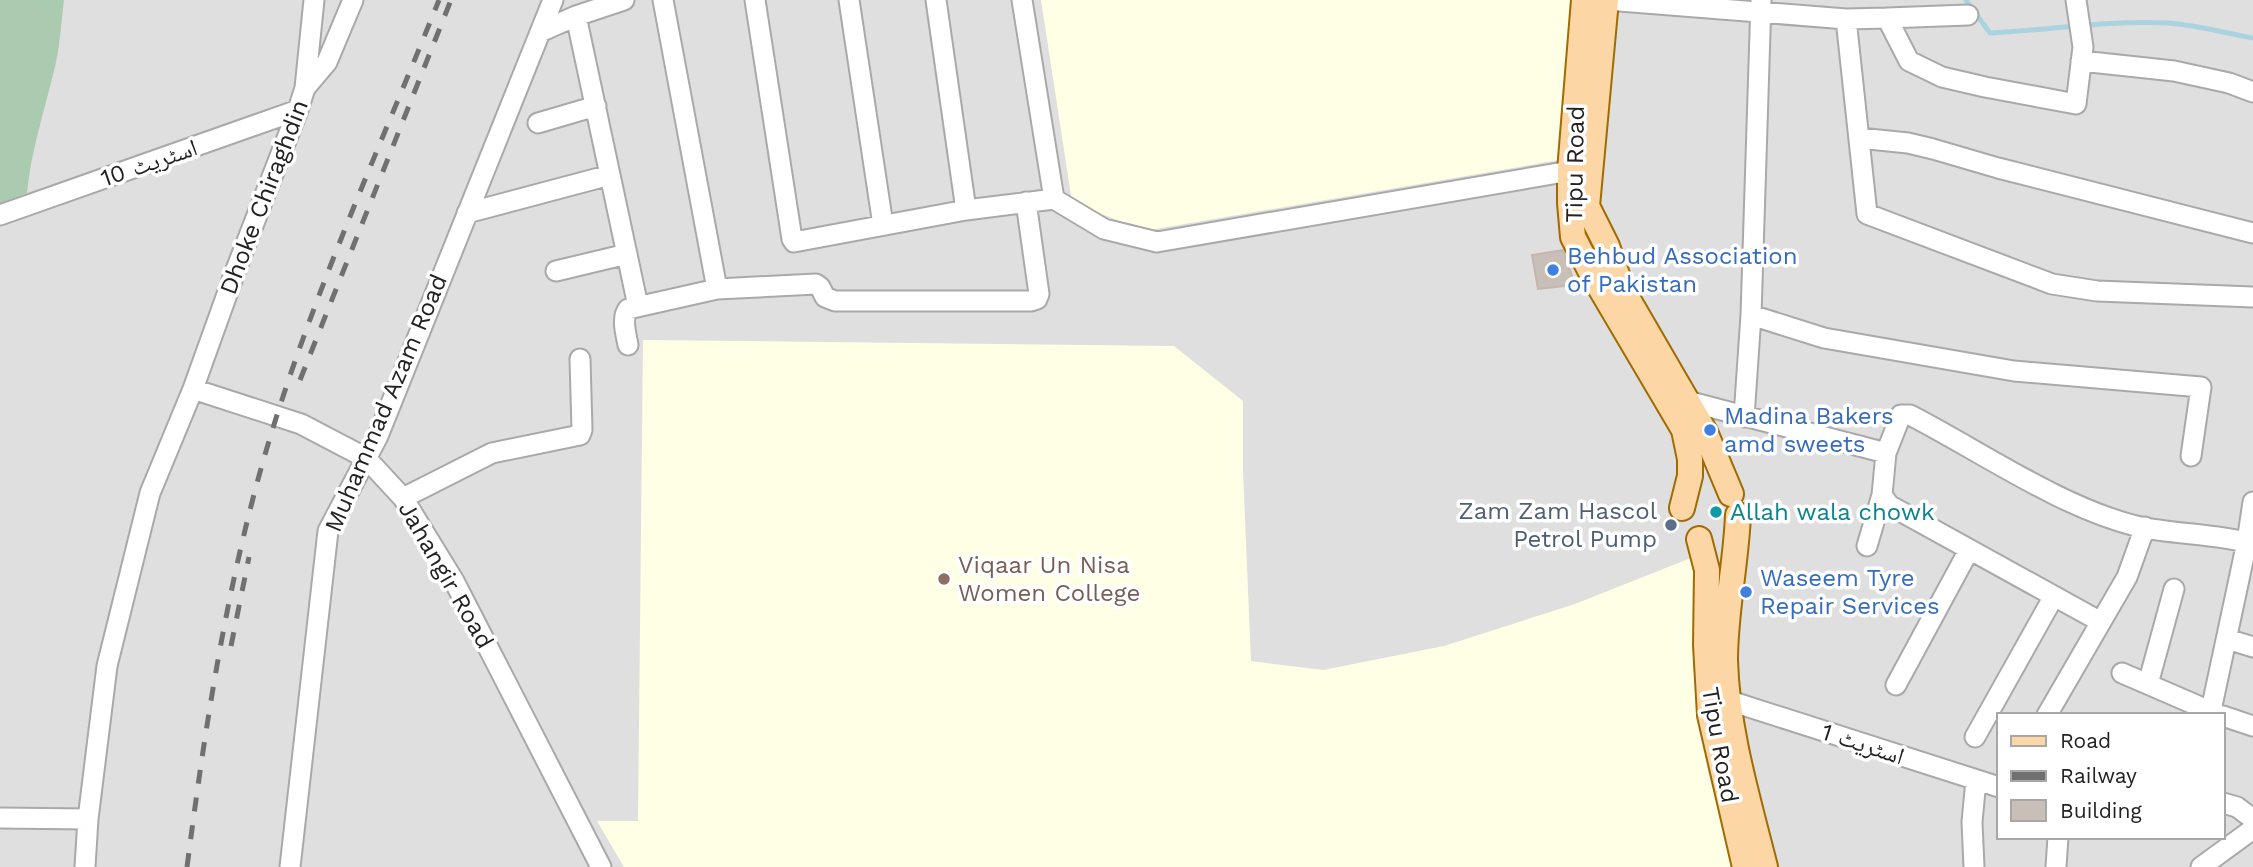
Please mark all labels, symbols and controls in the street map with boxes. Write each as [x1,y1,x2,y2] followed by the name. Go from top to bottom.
[214,96,314,298] street label: Dhoke Chiraghdin
[1560,105,1590,223] street label: Tipu Road
[97,133,201,193] street label: اسٹریٹ 10
[1567,242,1798,298] place label: Behbud Association of Pakistan
[1545,262,1561,278] marker: Behbud Association of Pakistan
[319,270,453,536] street label: Muhammad Azam Road
[1724,402,1894,458] place label: Madina Bakers amd sweets
[1702,422,1718,438] marker: Madina Bakers amd sweets
[393,496,499,654] street label: Jahangir Road
[1459,497,1658,553] place label: Zam Zam Hascol Petrol Pump
[1730,498,1935,526] place label: Allah wala chowk
[1708,504,1724,520] marker: Allah wala chowk
[1663,517,1679,533] marker: Zam Zam Hascol Petrol Pump
[958,551,1140,607] place label: Viqaar Un Nisa Women College
[1760,564,1940,620] place label: Waseem Tyre Repair Services
[936,571,952,587] marker: Viqaar Un Nisa Women College
[1738,584,1754,600] marker: Waseem Tyre Repair Services
[1696,685,1744,805] street label: Tipu Road
[1997,713,2225,839] legend
[1818,718,1908,770] street label: اسٹریٹ 1
[2060,728,2111,753] text: Road
[2060,763,2137,788] text: Railway
[2060,798,2142,823] text: Building

